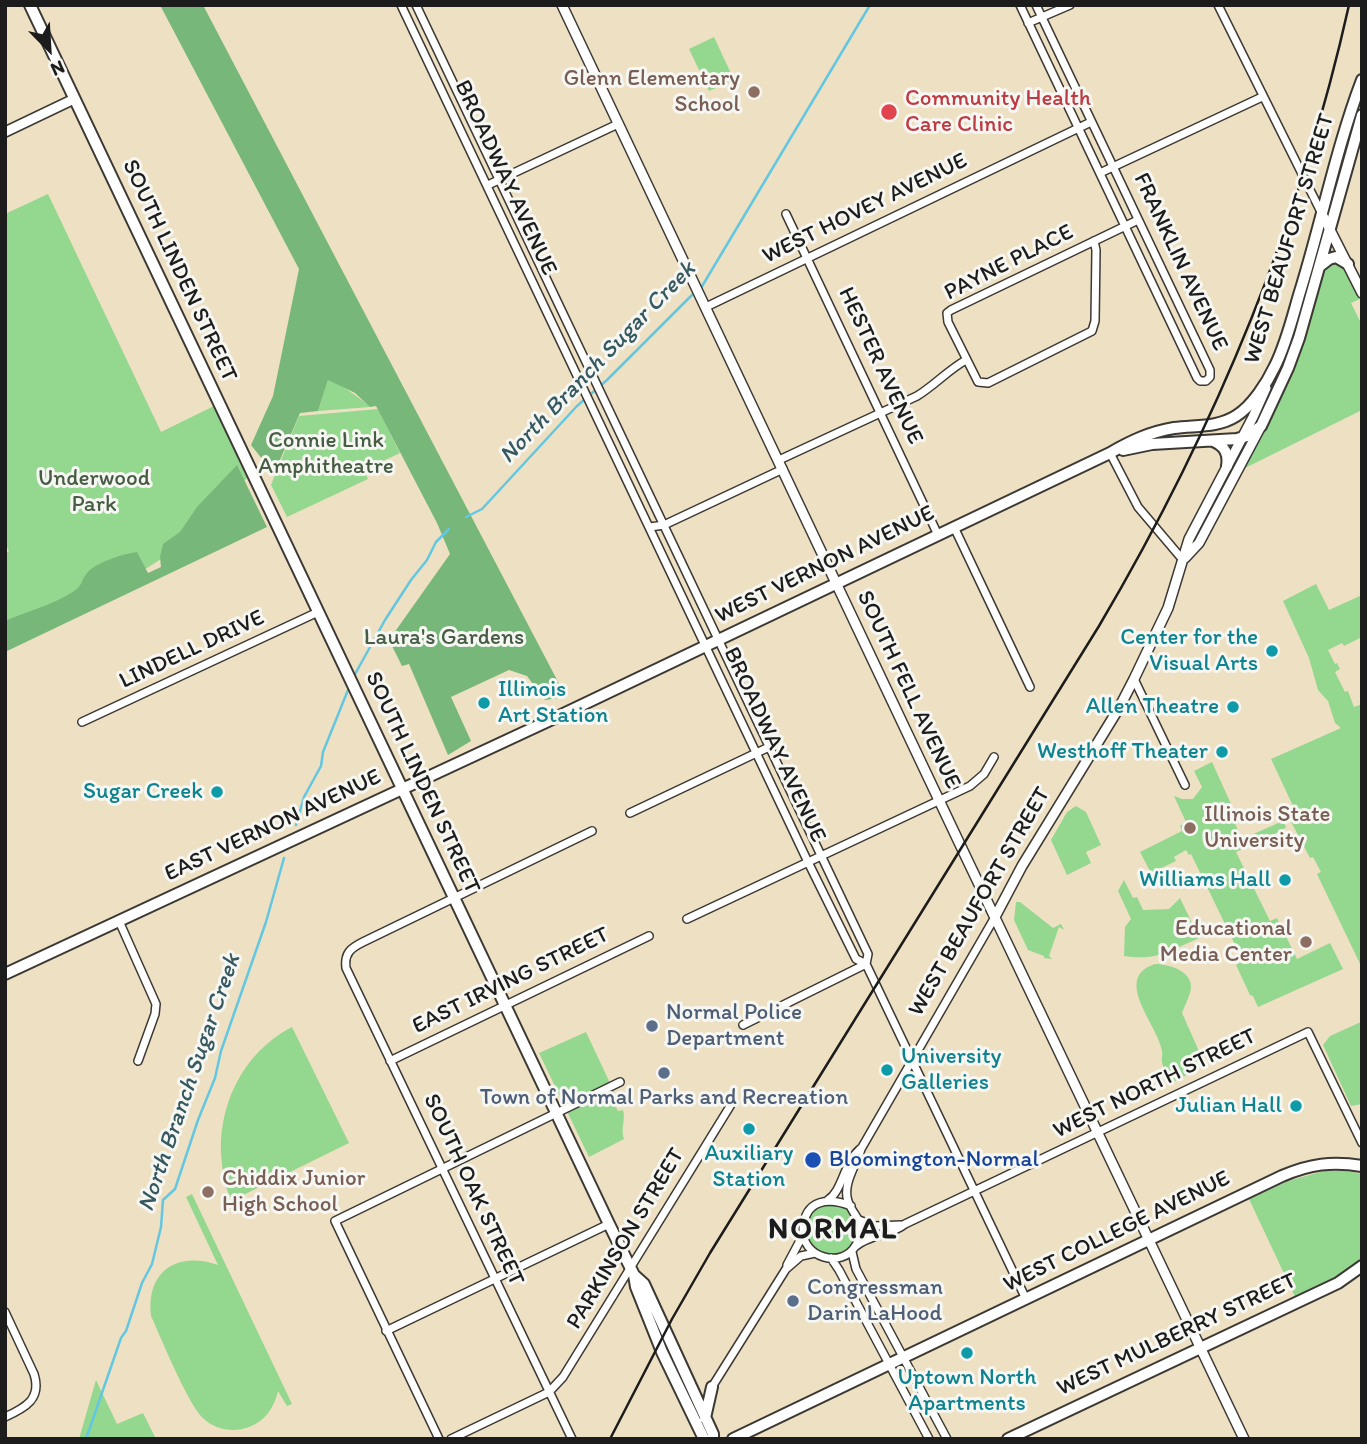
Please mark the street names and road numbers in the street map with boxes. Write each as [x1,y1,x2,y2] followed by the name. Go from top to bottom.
[448,76,562,280] street label: BROADWAY AVENUE
[1239,111,1341,367] street label: WEST BEAUFORT STREET
[758,147,972,271] street label: WEST HOVEY AVENUE
[115,156,243,386] street label: SOUTH LINDEN STREET
[1127,169,1233,355] street label: FRANKLIN AVENUE
[940,219,1078,307] street label: PAYNE PLACE
[832,283,928,449] street label: HESTER AVENUE
[711,500,939,630] street label: WEST VERNON AVENUE
[850,586,966,794] street label: SOUTH FELL AVENUE
[115,604,269,696] street label: LINDELL DRIVE
[717,643,831,847] street label: BROADWAY AVENUE
[358,668,486,898] street label: SOUTH LINDEN STREET
[160,764,386,888] street label: EAST VERNON AVENUE
[903,782,1057,1022] street label: WEST BEAUFORT STREET
[408,921,614,1041] street label: EAST IRVING STREET
[1049,1023,1261,1145] street label: WEST NORTH STREET
[416,1090,530,1290] street label: SOUTH OAK STREET
[561,1143,691,1335] street label: PARKINSON STREET
[999,1165,1235,1299] street label: WEST COLLEGE AVENUE
[1053,1267,1301,1403] street label: WEST MULBERRY STREET

